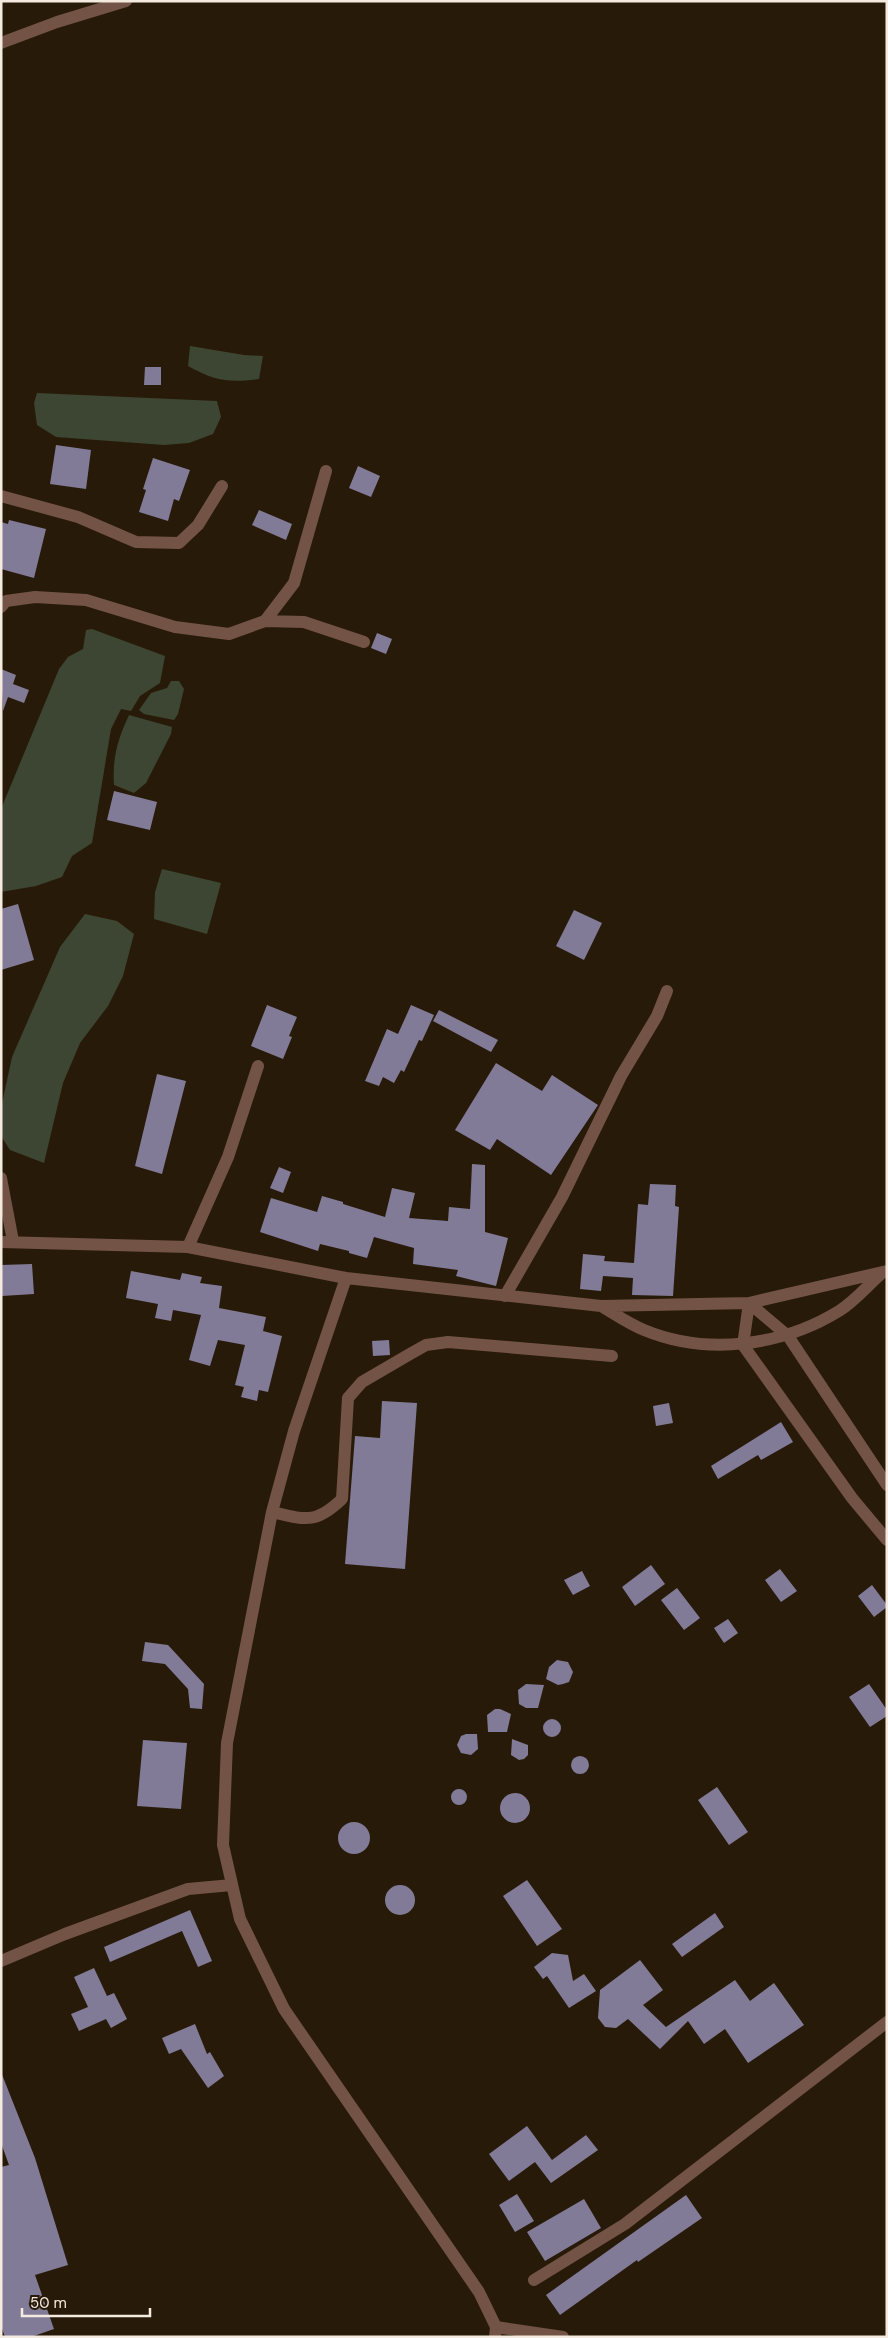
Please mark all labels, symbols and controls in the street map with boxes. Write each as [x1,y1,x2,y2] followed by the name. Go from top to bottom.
[22,2286,150,2318] scale bar
[30,2293,67,2313] text: 50 m

